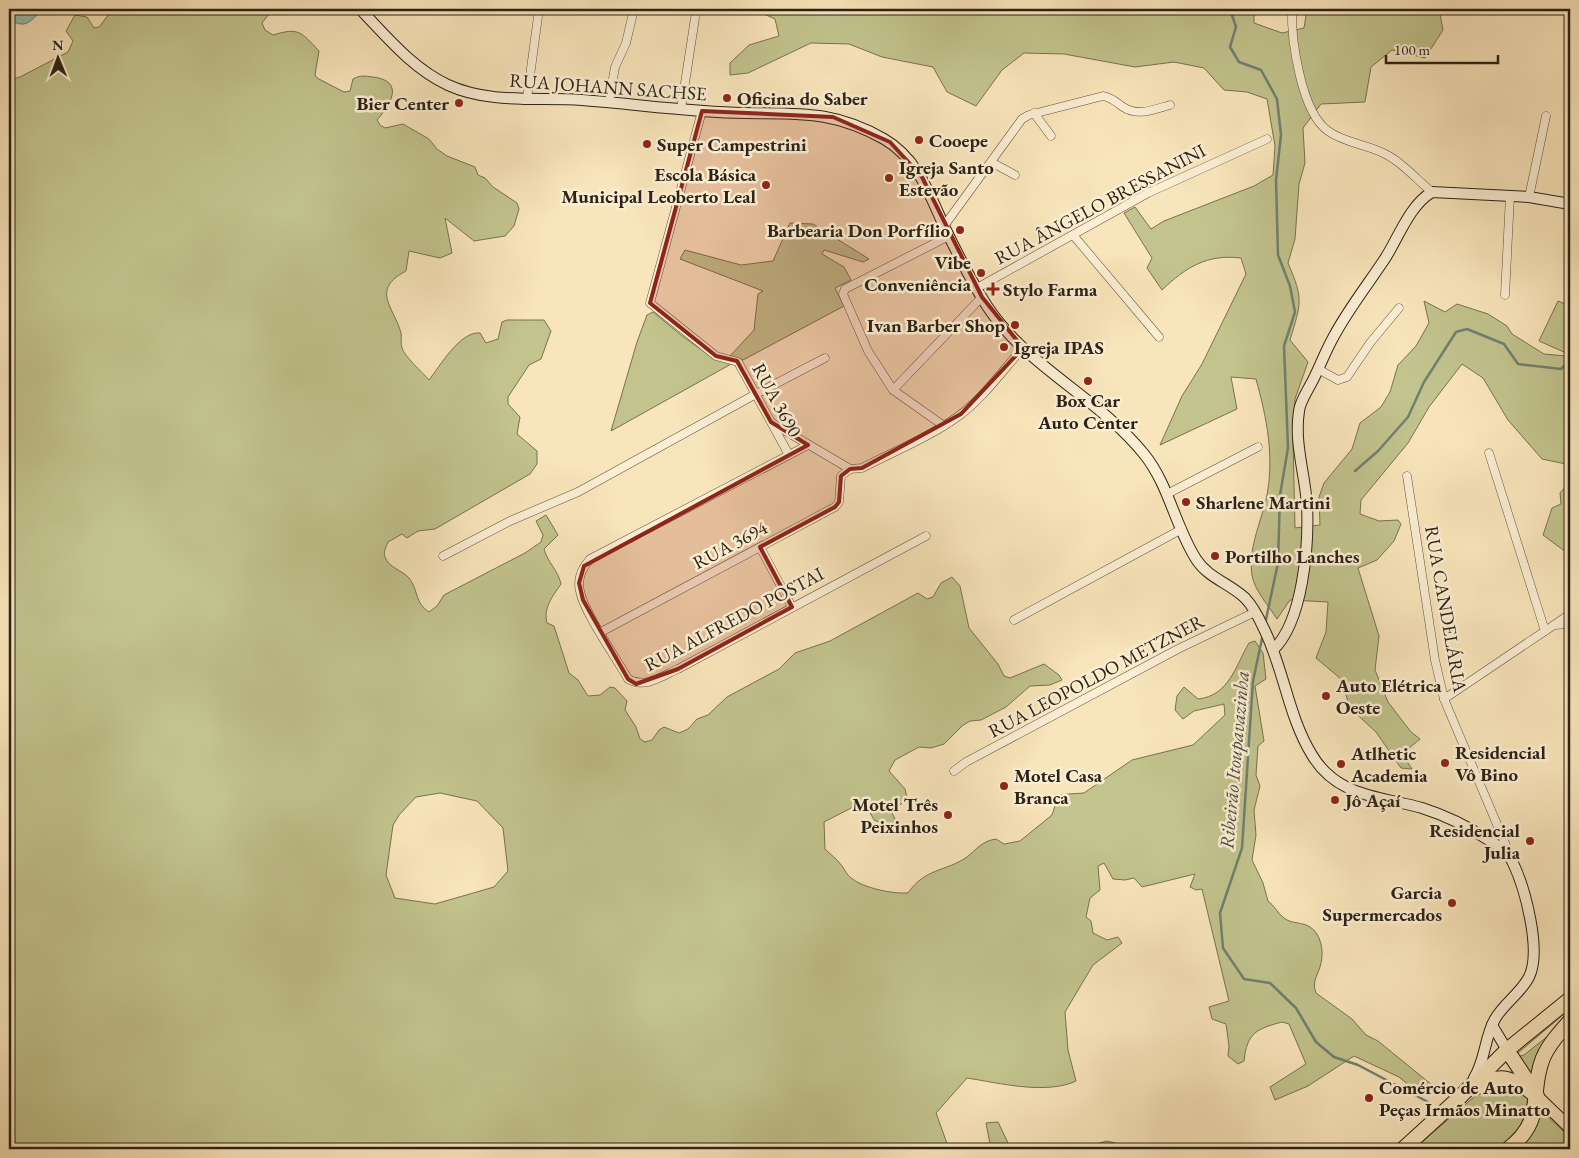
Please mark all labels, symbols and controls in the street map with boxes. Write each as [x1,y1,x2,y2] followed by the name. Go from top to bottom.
[32,32,82,82] north arrow
[1386,32,1499,64] scale bar
[52,36,64,54] text: N
[1394,40,1431,59] text: 100 m
[508,68,708,106] street label: RUA JOHANN SACHSE
[737,86,868,111] place label: Oficina do Saber
[356,91,449,116] place label: Bier Center
[721,92,733,104] marker: Oficina do Saber
[453,97,465,109] marker: Bier Center
[929,128,988,153] place label: Cooepe
[657,132,807,157] place label: Super Campestrini
[913,134,925,146] marker: Cooepe
[990,137,1210,270] street label: RUA ÂNGELO BRESSANINI
[641,138,653,150] marker: Super Campestrini
[899,155,994,202] place label: Igreja Santo Estevão
[561,162,757,209] place label: Escola Básica Municipal Leoberto Leal
[883,172,895,184] marker: Igreja Santo Estevão
[760,179,772,191] marker: Escola Básica Municipal Leoberto Leal
[767,218,950,243] place label: Barbearia Don Porfílio
[954,224,966,236] marker: Barbearia Don Porfílio
[864,250,972,297] place label: Vibe Conveniência
[975,267,987,279] marker: Vibe Conveniência
[1003,277,1098,302] place label: Stylo Farma
[987,283,999,295] marker: Stylo Farma
[867,313,1006,338] place label: Ivan Barber Shop
[1009,319,1021,331] marker: Ivan Barber Shop
[1014,335,1104,360] place label: Igreja IPAS
[998,341,1010,353] marker: Igreja IPAS
[746,359,808,441] street label: RUA 3690
[1082,375,1094,387] marker: Box Car Auto Center
[1037,388,1138,435] place label: Box Car Auto Center
[1196,490,1331,515] place label: Sharlene Martini
[1180,496,1192,508] marker: Sharlene Martini
[688,515,772,575] street label: RUA 3694
[1419,524,1473,695] street label: RUA CANDELÁRIA
[1225,544,1360,569] place label: Portilho Lanches
[1209,550,1221,562] marker: Portilho Lanches
[640,561,829,677] street label: RUA ALFREDO POSTAI
[984,608,1209,744] street label: RUA LEOPOLDO METZNER
[1213,670,1255,850] water label: Ribeirão Itoupavazinha
[1335,673,1442,720] place label: Auto Elétrica Oeste
[1320,690,1332,702] marker: Auto Elétrica Oeste
[1455,740,1546,787] place label: Residencial Vô Bino
[1350,741,1428,788] place label: Atlhetic Academia
[1439,757,1451,769] marker: Residencial Vô Bino
[1335,758,1347,770] marker: Atlhetic Academia
[1014,763,1103,810] place label: Motel Casa Branca
[998,780,1010,792] marker: Motel Casa Branca
[1343,788,1401,813] place label: Jô Açaí
[852,792,938,839] place label: Motel Três Peixinhos
[1329,794,1341,806] marker: Jô Açaí
[942,809,954,821] marker: Motel Três Peixinhos
[1429,818,1521,865] place label: Residencial Julia
[1524,835,1536,847] marker: Residencial Julia
[1323,880,1443,927] place label: Garcia Supermercados
[1446,897,1458,909] marker: Garcia Supermercados
[1379,1075,1551,1122] place label: Comércio de Auto Peças Irmãos Minatto
[1363,1092,1375,1104] marker: Comércio de Auto Peças Irmãos Minatto

